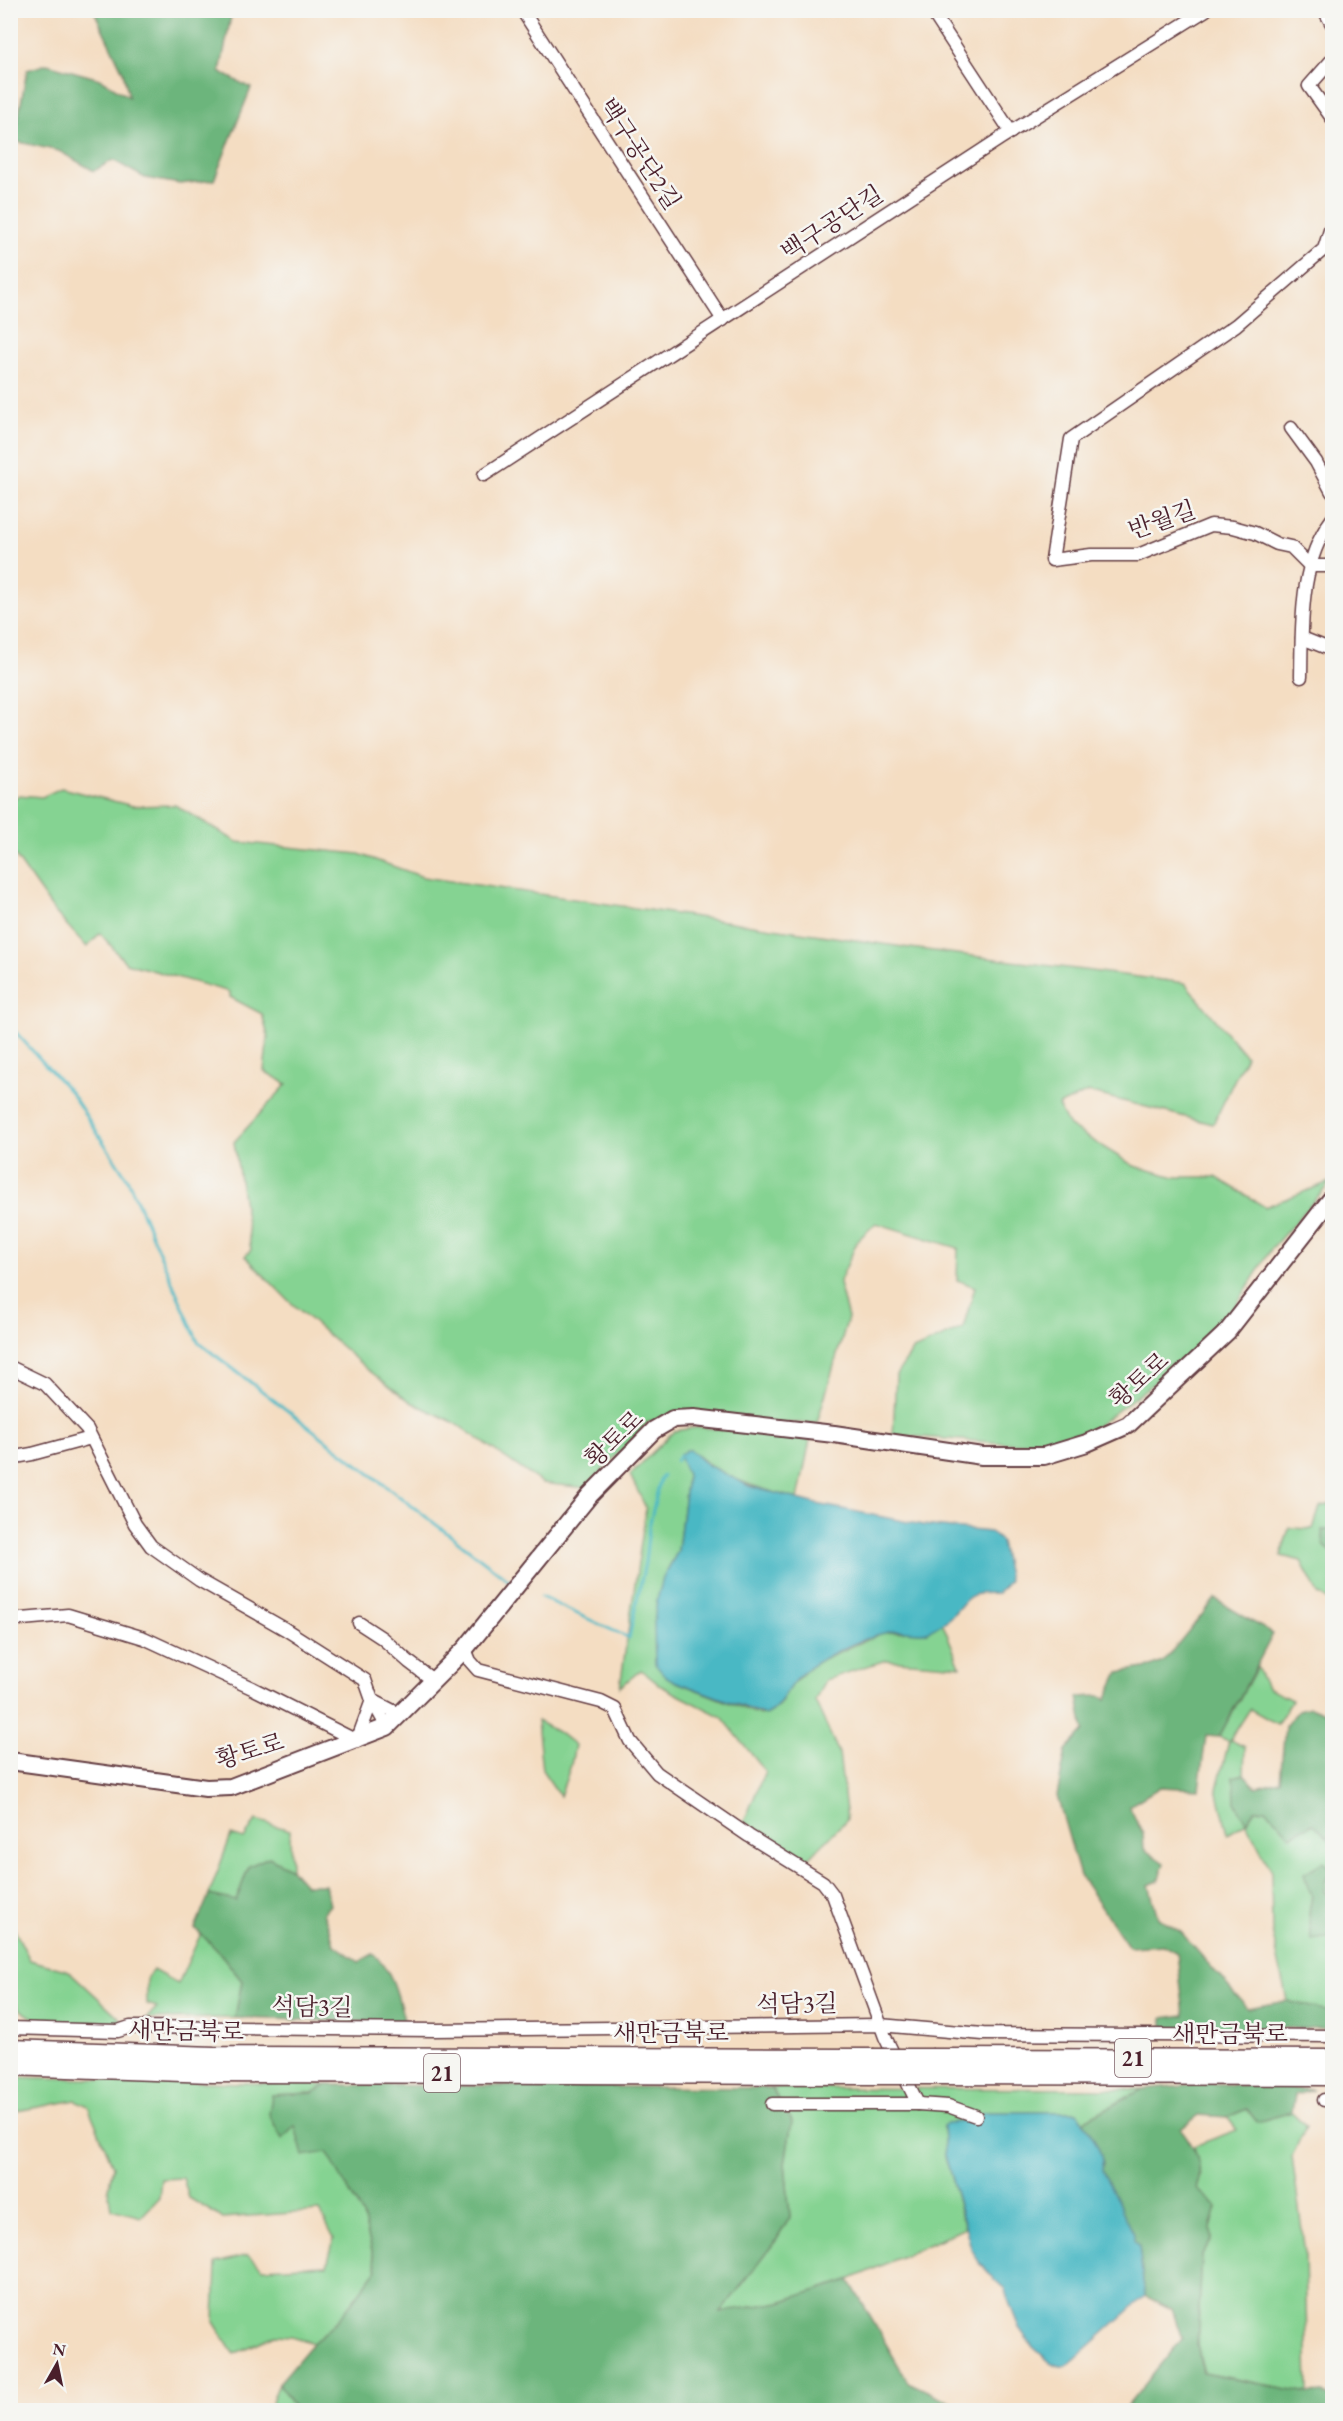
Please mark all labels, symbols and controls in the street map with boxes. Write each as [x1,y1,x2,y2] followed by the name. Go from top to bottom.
[593,92,688,216] street label: 백구공단2길
[775,178,889,267] street label: 백구공단길
[1124,494,1200,546] street label: 반월길
[1102,1345,1175,1414] street label: 황토로
[578,1403,649,1474] street label: 황토로
[212,1726,288,1776] street label: 황토로
[756,1987,838,2020] street label: 석담3길
[271,1990,353,2023] street label: 석담3길
[128,2014,244,2047] street label: 새만금북로
[613,2017,729,2048] street label: 새만금북로
[1172,2018,1288,2049] street label: 새만금북로
[1115,2039,1151,2077] road number: 21
[424,2054,460,2092] road number: 21
[27,2334,87,2394] north arrow
[51,2338,67,2361] text: N

